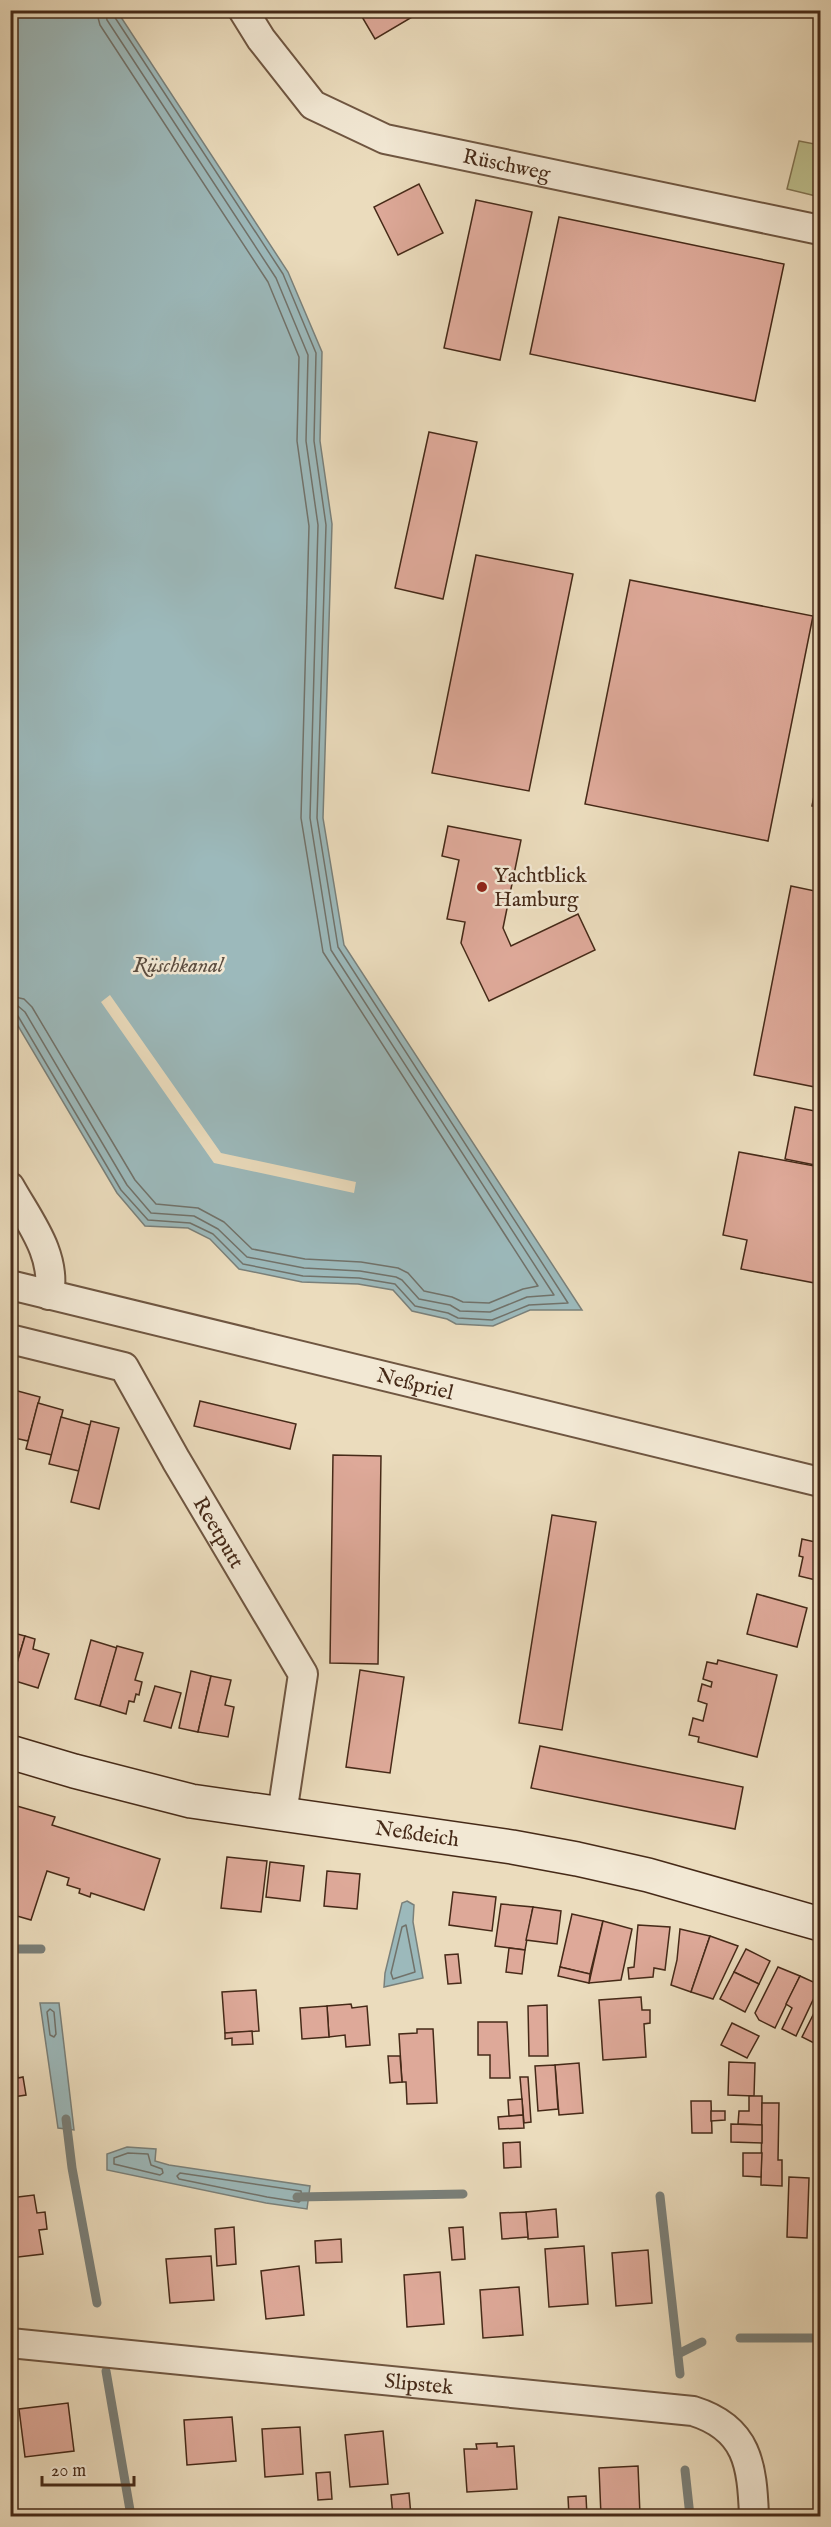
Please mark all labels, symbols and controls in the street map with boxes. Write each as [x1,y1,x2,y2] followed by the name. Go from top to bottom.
[460,144,553,188] street label: Rüschweg
[494,863,588,914] place label: Yachtblick Hamburg
[475,880,489,894] marker: Yachtblick Hamburg
[133,952,225,980] water label: Rüschkanal
[374,1363,456,1407] street label: Neßpriel
[186,1492,249,1574] street label: Reetputt
[373,1816,461,1854] street label: Neßdeich
[383,2368,455,2402] street label: Slipstek
[42,2449,134,2487] scale bar
[51,2460,86,2483] text: 20 m

